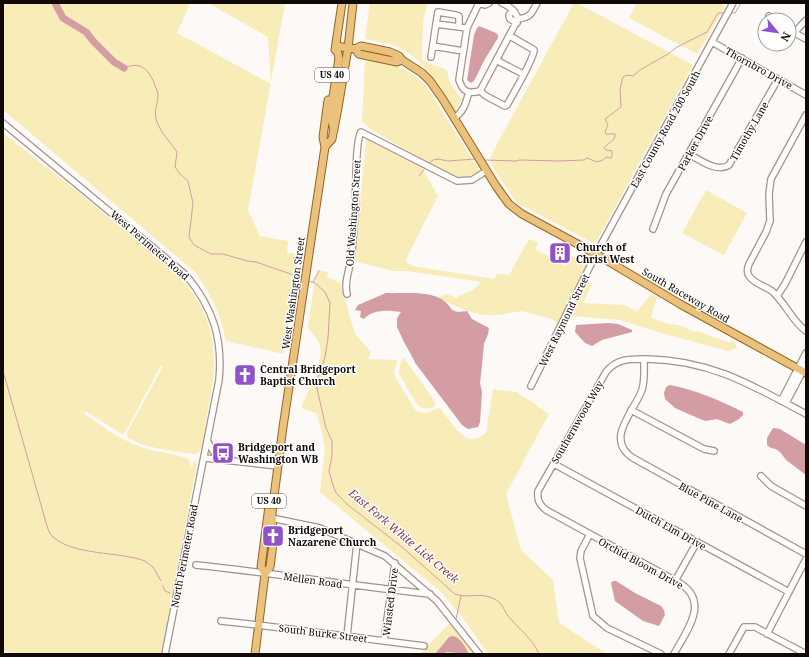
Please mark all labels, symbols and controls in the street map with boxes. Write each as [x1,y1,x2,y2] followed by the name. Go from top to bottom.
[757,12,797,52] north arrow
[777,30,795,45] text: N
[723,44,795,92] street label: Thornbro Drive
[627,67,704,190] street label: East County Road 200 South
[315,68,349,82] road number: US 40
[726,99,772,163] street label: Timothy Lane
[674,113,716,173] street label: Parker Drive
[342,159,364,267] street label: Old Washington Street
[108,207,192,283] street label: West Perimeter Road
[278,235,308,350] street label: West Washington Street
[547,240,573,266] building icon: Church of Christ West
[576,240,634,266] place label: Church of Christ West
[640,264,732,326] street label: South Raceway Road
[535,271,593,369] street label: West Raymond Street
[232,362,258,388] church icon: Central Bridgeport Baptist Church
[260,362,355,388] place label: Central Bridgeport Baptist Church
[548,378,607,466] street label: Southernwood Way
[210,440,236,466] bus stop icon: Bridgeport and Washington WB
[238,440,318,466] place label: Bridgeport and Washington WB
[676,479,746,525] street label: Blue Pine Lane
[345,484,463,587] water label: East Fork White Lick Creek
[252,494,286,508] road number: US 40
[167,503,201,609] street label: North Perimeter Road
[633,503,709,553] street label: Dutch Elm Drive
[260,523,286,549] church icon: Bridgeport Nazarene Church
[288,523,377,549] place label: Bridgeport Nazarene Church
[596,534,686,592] street label: Orchid Bloom Drive
[379,567,401,637] street label: Winsted Drive
[283,569,343,591] street label: Mellen Road
[278,621,369,645] street label: South Burke Street

